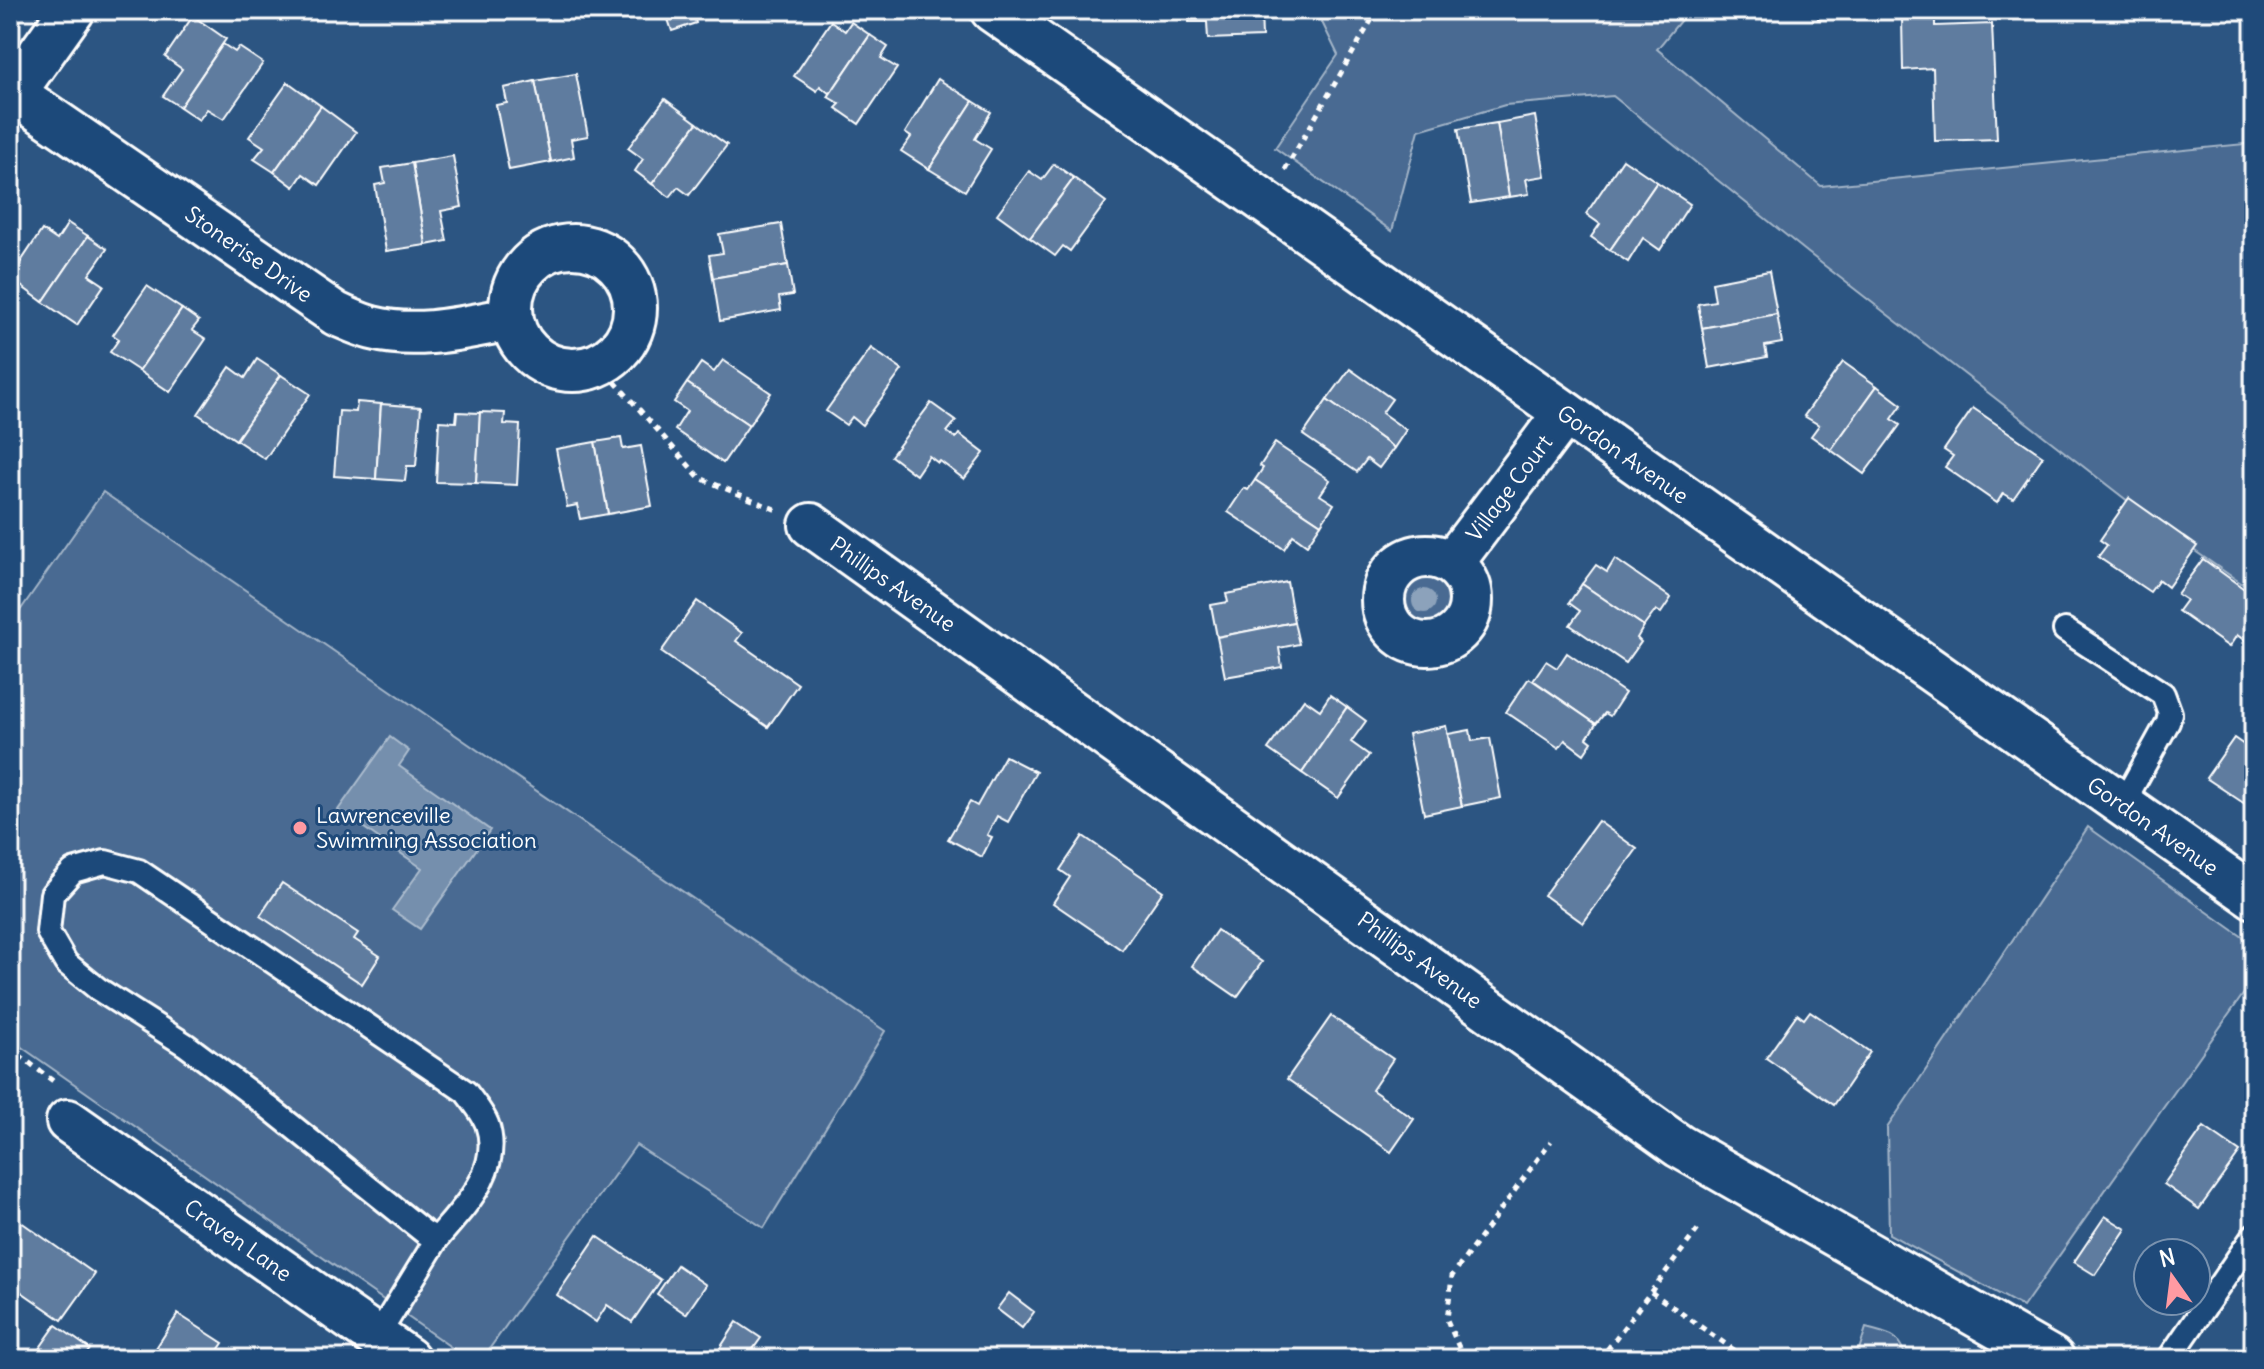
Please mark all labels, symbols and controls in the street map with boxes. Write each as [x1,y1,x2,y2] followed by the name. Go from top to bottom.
[180,200,318,308] street label: Stonerise Drive
[1552,398,1694,510] street label: Gordon Avenue
[1460,429,1558,547] street label: Village Court
[825,530,961,638] street label: Phillips Avenue
[2082,770,2224,882] street label: Gordon Avenue
[316,801,537,854] place label: Lawrenceville Swimming Association
[291,819,309,837] marker: Lawrenceville Swimming Association
[1352,905,1488,1015] street label: Phillips Avenue
[179,1193,297,1287] street label: Craven Lane
[2132,1237,2212,1317] north arrow
[2156,1242,2178,1273] text: N

